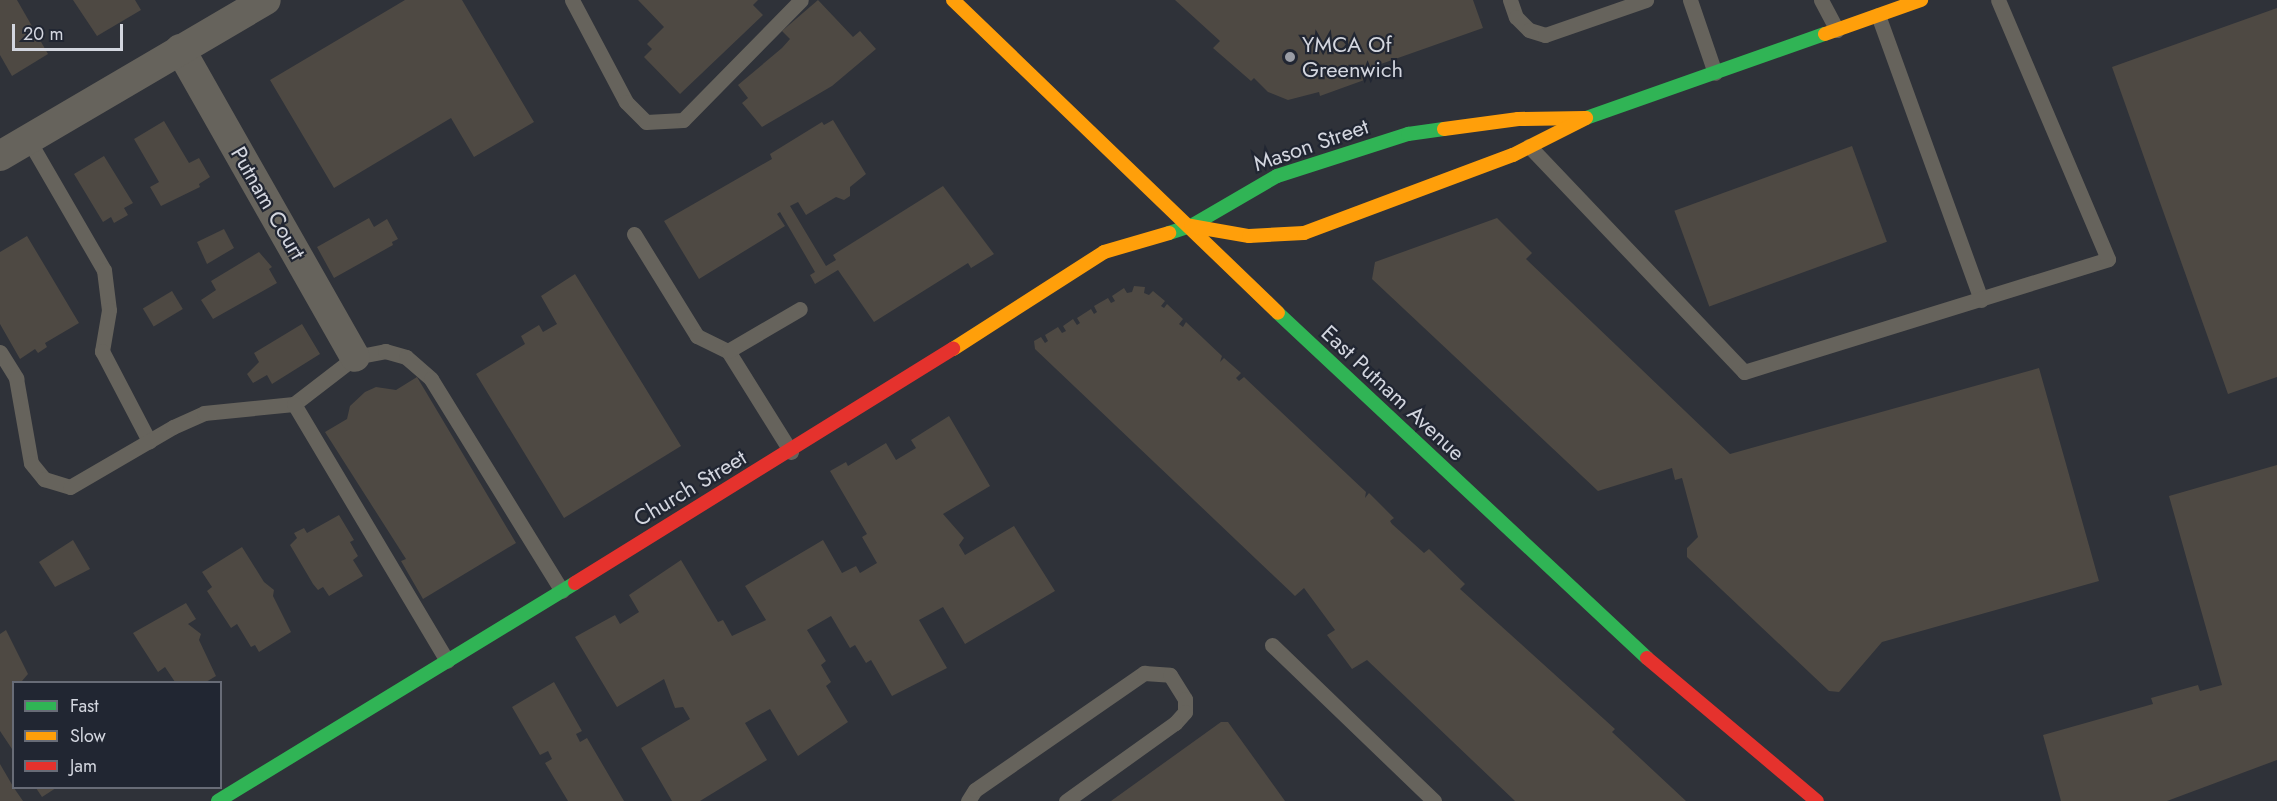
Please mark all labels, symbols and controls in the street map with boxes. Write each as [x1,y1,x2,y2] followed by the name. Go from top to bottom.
[15,12,126,50] scale bar
[23,21,63,47] text: 20 m
[1302,31,1403,82] place label: YMCA Of Greenwich
[1283,50,1297,64] marker: YMCA Of Greenwich
[1250,113,1372,177] street label: Mason Street
[225,142,311,264] street label: Putnam Court
[1316,320,1470,466] street label: East Putnam Avenue
[629,444,751,532] street label: Church Street
[12,681,222,789] legend
[70,693,99,719] text: Fast
[70,723,106,749] text: Slow
[70,753,97,779] text: Jam

